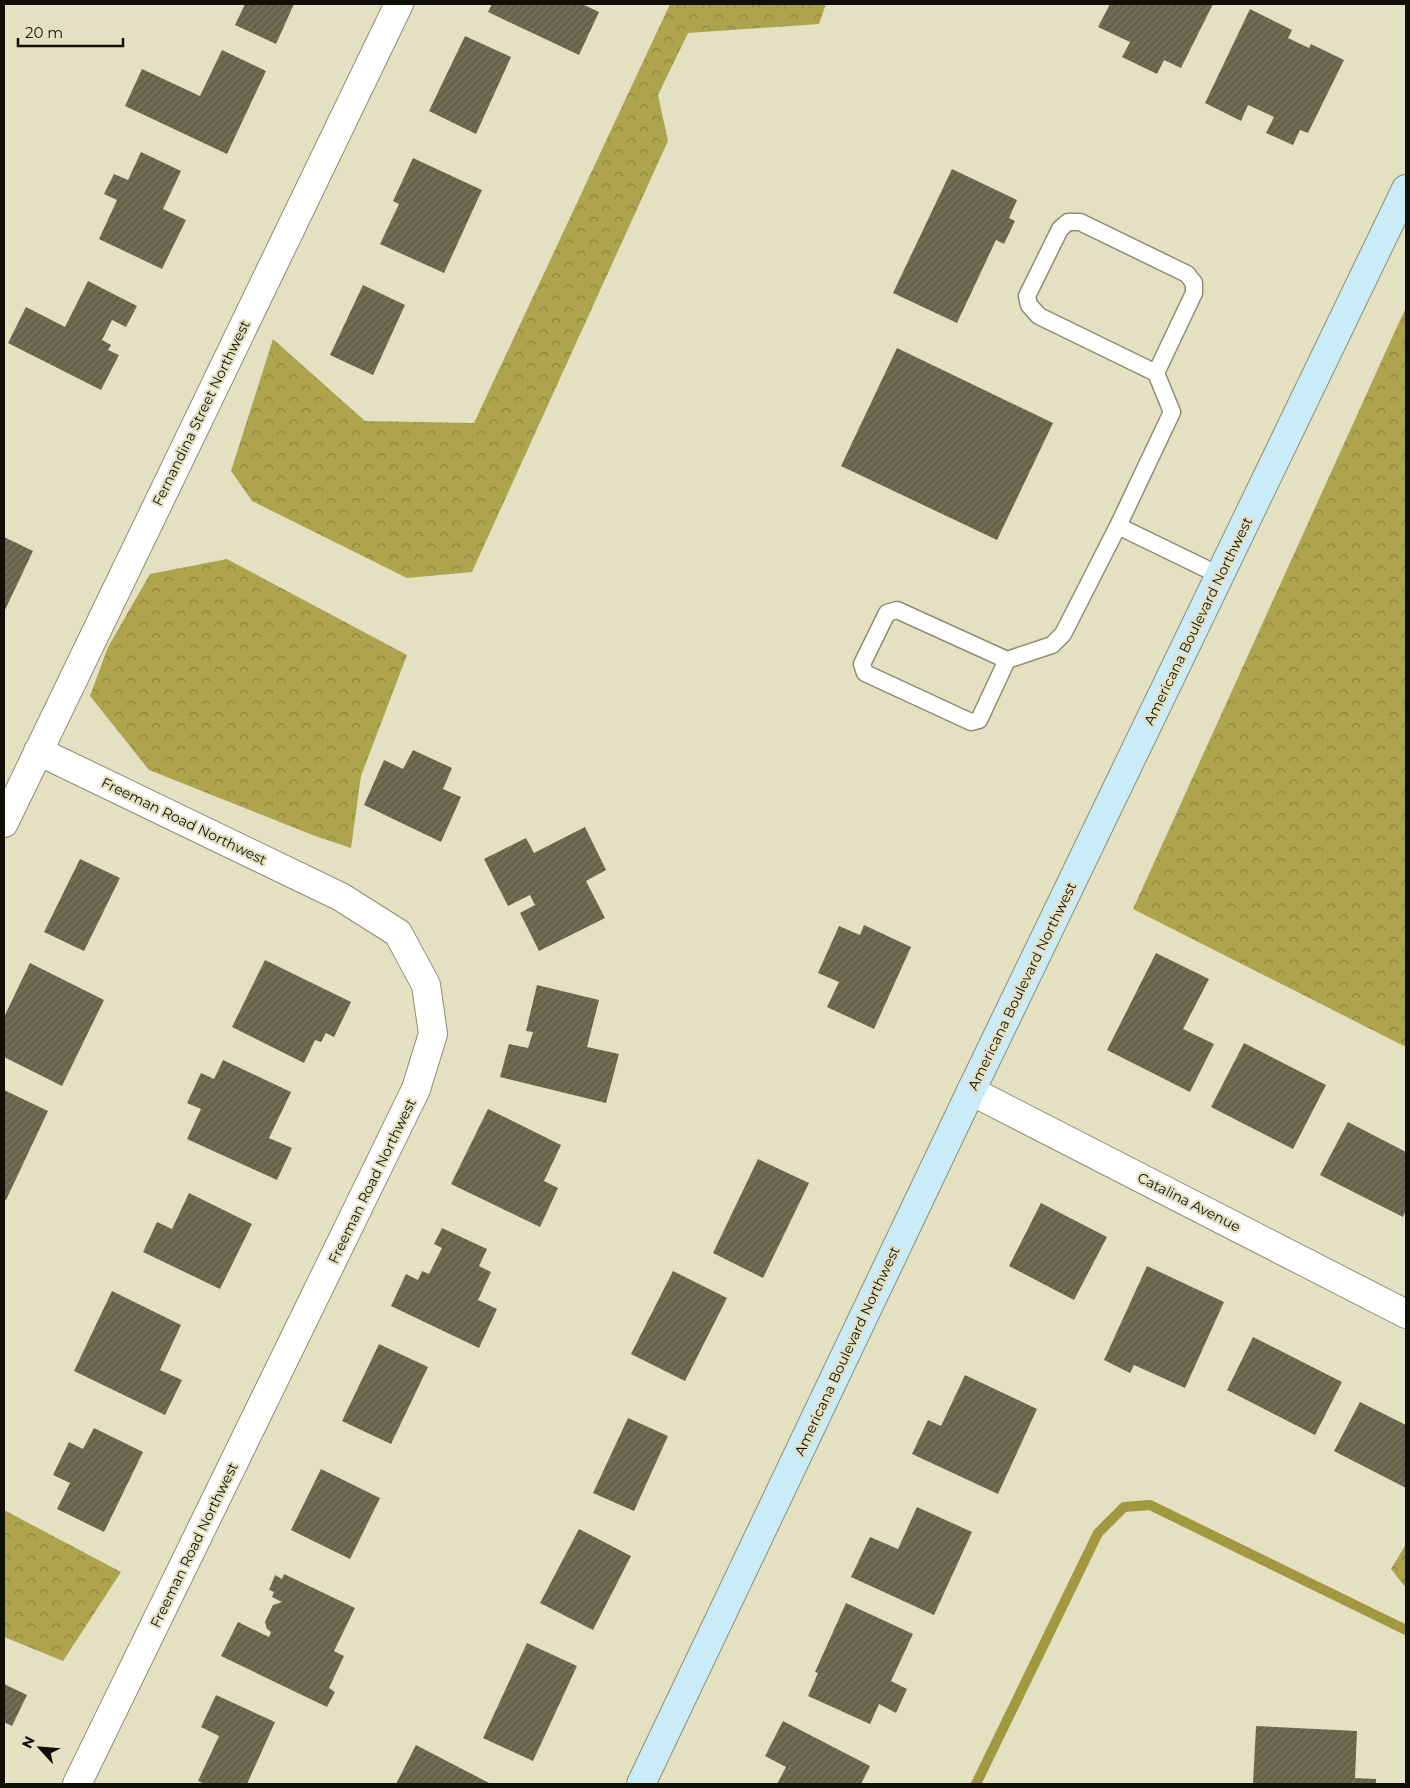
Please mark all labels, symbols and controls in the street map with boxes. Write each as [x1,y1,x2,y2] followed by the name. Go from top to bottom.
[18,15,122,47] scale bar
[25,23,63,42] text: 20 m
[148,317,254,509] street label: Fernandina Street Northwest
[1140,514,1256,728] street label: Americana Boulevard Northwest
[98,773,270,869] street label: Freeman Road Northwest
[964,879,1080,1093] street label: Americana Boulevard Northwest
[324,1095,420,1267] street label: Freeman Road Northwest
[1134,1168,1244,1236] street label: Catalina Avenue
[790,1243,904,1459] street label: Americana Boulevard Northwest
[146,1459,242,1631] street label: Freeman Road Northwest
[15,1723,65,1773] north arrow
[18,1733,39,1751] text: N

